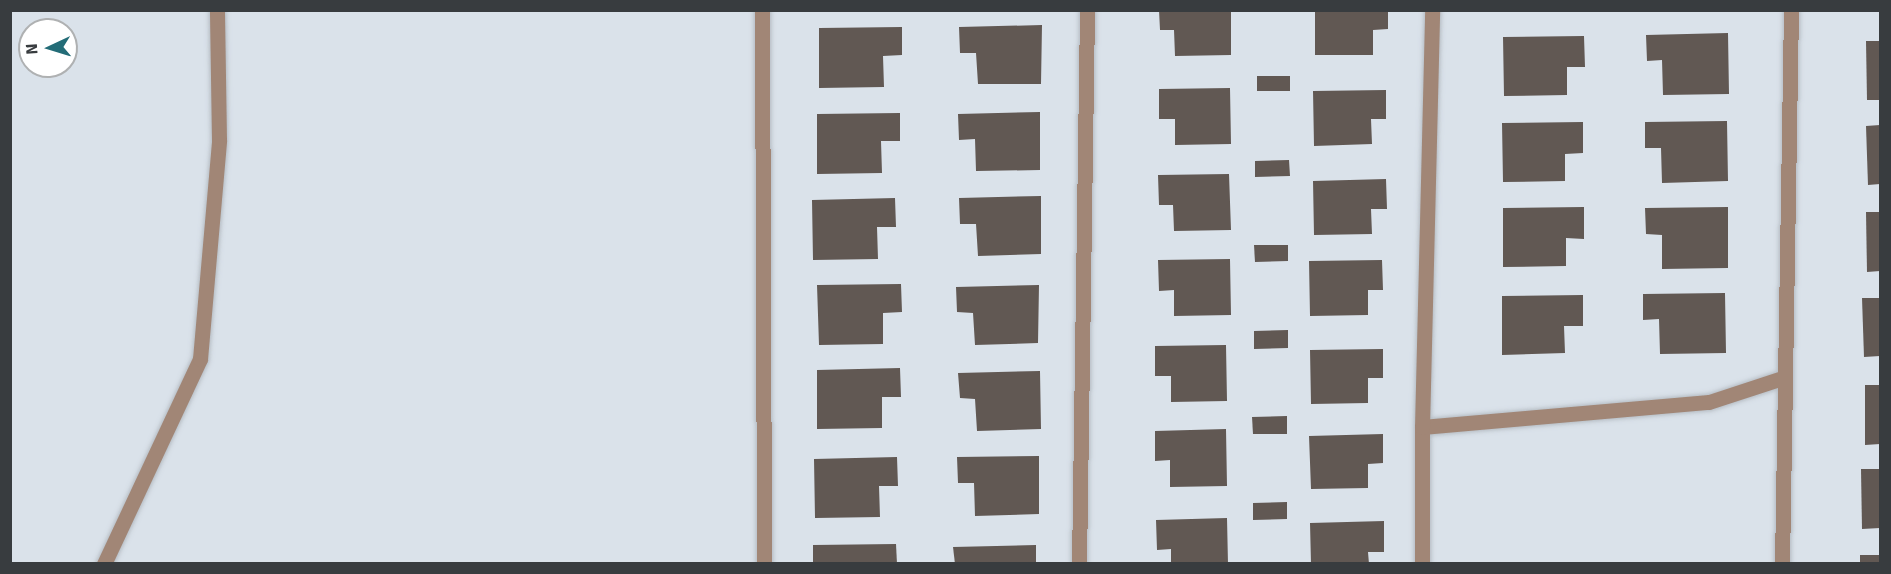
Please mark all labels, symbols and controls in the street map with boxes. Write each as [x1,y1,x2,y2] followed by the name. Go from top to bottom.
[18,18,78,78] north arrow
[22,43,42,55] text: N

